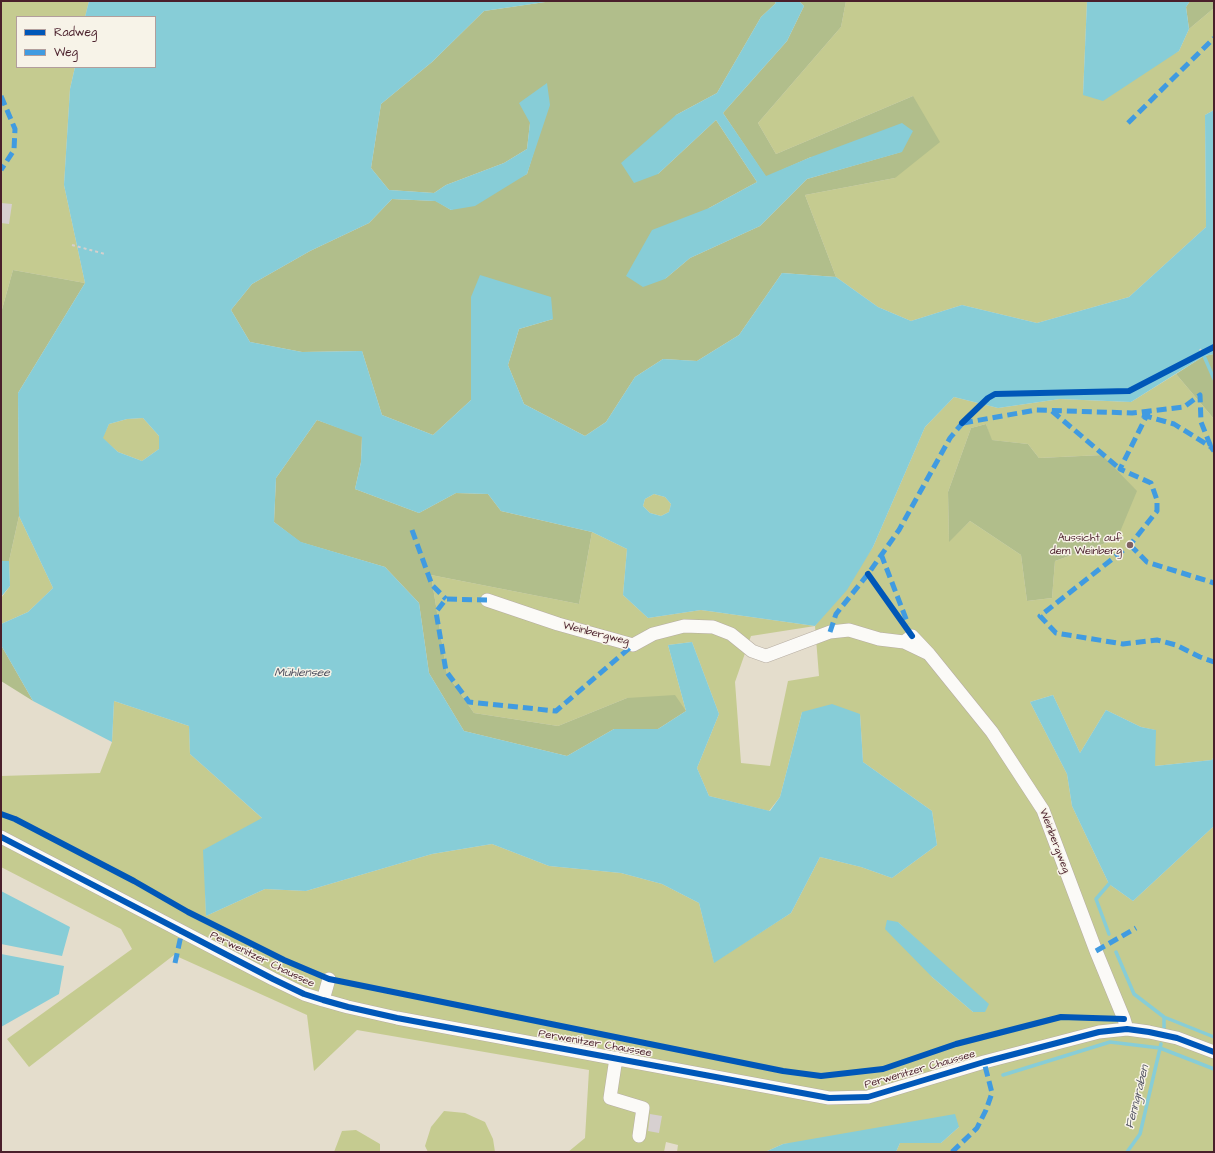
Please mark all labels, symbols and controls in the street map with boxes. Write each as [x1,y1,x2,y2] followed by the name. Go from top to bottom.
[16,16,156,68] legend
[54,24,97,41] text: Radweg
[54,44,78,61] text: Weg
[1050,532,1122,558] place label: Aussicht auf dem Weinberg
[1125,540,1135,550] marker: Aussicht auf dem Weinberg
[561,619,631,649] street label: Weinbergweg
[274,666,330,680] water label: Mühlensee
[1036,807,1072,875] street label: Weinbergweg
[208,929,316,991] street label: Perwenitzer Chaussee
[537,1028,653,1060] street label: Perwenitzer Chaussee
[863,1048,977,1092] street label: Perwenitzer Chaussee
[1123,1064,1153,1130] water label: Fenngraben

